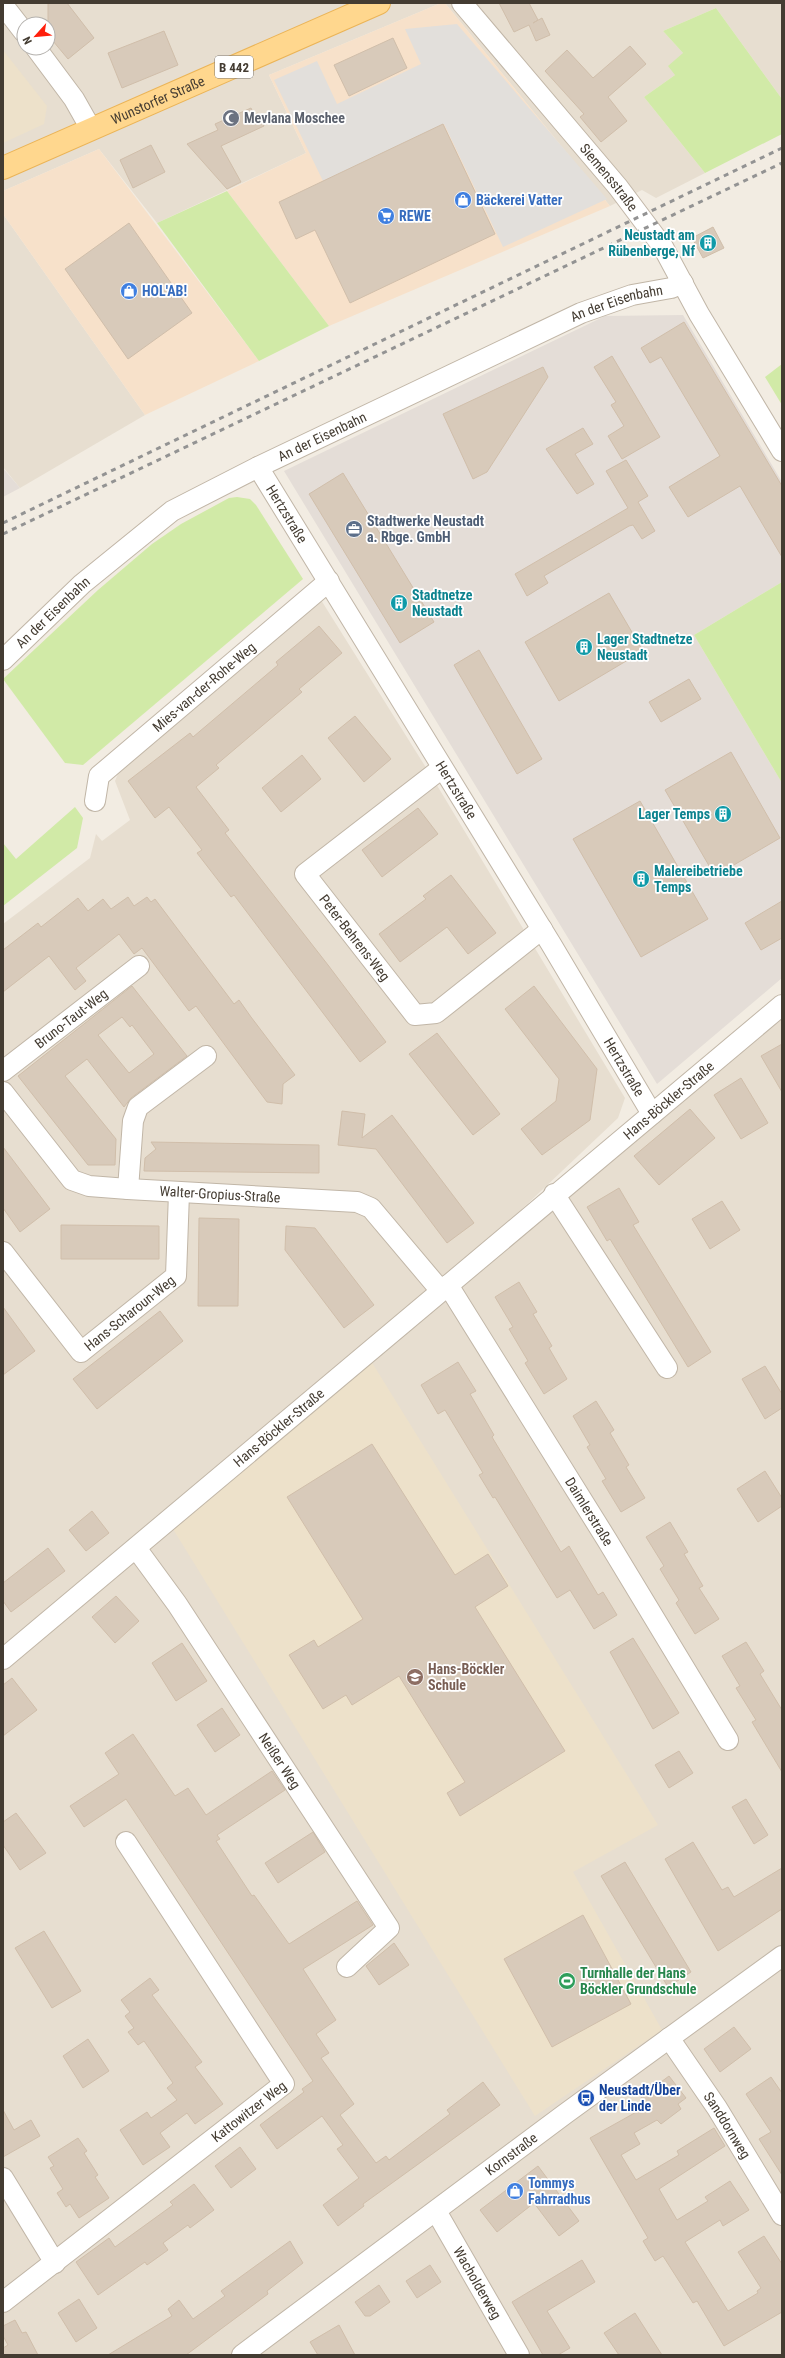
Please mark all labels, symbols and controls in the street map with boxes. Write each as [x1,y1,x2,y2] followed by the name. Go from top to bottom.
[16,16,56,56] north arrow
[20,34,35,46] text: N
[215,56,253,78] road number: B 442
[109,72,207,128] street label: Wunstorfer Straße
[221,108,241,128] mosque icon: Mevlana Moschee
[244,110,345,126] place label: Mevlana Moschee
[577,140,641,215] street label: Siemensstraße
[453,190,473,210] shop icon: Bäckerei Vatter
[476,192,563,208] place label: Bäckerei Vatter
[376,206,396,226] supermarket icon: REWE
[399,208,431,224] place label: REWE
[608,227,695,259] place label: Neustadt am Rübenberge, Nf
[698,233,718,253] building icon: Neustadt am Rübenberge, Nf
[119,281,139,301] shop icon: HOL'AB!
[568,282,664,325] street label: An der Eisenbahn
[142,283,187,299] place label: HOL'AB!
[275,409,369,464] street label: An der Eisenbahn
[263,482,311,546] street label: Hertzstraße
[367,513,484,545] place label: Stadtwerke Neustadt a. Rbge. GmbH
[344,519,364,539] office icon: Stadtwerke Neustadt a. Rbge. GmbH
[13,573,93,651] street label: An der Eisenbahn
[412,587,473,619] place label: Stadtnetze Neustadt
[389,593,409,613] building icon: Stadtnetze Neustadt
[597,631,693,663] place label: Lager Stadtnetze Neustadt
[574,637,594,657] building icon: Lager Stadtnetze Neustadt
[149,639,259,735] street label: Mies-van-der-Rohe-Weg
[432,758,481,822] street label: Hertzstraße
[713,804,733,824] building icon: Lager Temps
[638,806,710,822] place label: Lager Temps
[654,863,743,895] place label: Malereibetriebe Temps
[631,869,651,889] building icon: Malereibetriebe Temps
[316,891,393,984] street label: Peter-Behrens-Weg
[32,985,111,1052] street label: Bruno-Taut-Weg
[601,1035,648,1100] street label: Hertzstraße
[620,1057,717,1143] street label: Hans-Böckler-Straße
[159,1183,281,1206] street label: Walter-Gropius-Straße
[81,1272,178,1354] street label: Hans-Scharoun-Weg
[230,1385,327,1470] street label: Hans-Böckler-Straße
[562,1474,617,1549] street label: Daimlerstraße
[428,1661,505,1693] place label: Hans-Böckler Schule
[405,1667,425,1687] school or university icon: Hans-Böckler Schule
[256,1730,304,1792] street label: Neißer Weg
[580,1965,697,1997] place label: Turnhalle der Hans Böckler Grundschule
[557,1971,577,1991] sports icon: Turnhalle der Hans Böckler Grundschule
[208,2077,289,2145] street label: Kattowitzer Weg
[599,2082,681,2114] place label: Neustadt/Über der Linde
[576,2088,596,2108] bus stop icon: Neustadt/Über der Linde
[700,2089,754,2162] street label: Sanddornweg
[482,2129,541,2179] street label: Kornstraße
[528,2175,591,2207] place label: Tommys Fahrradhus
[505,2181,525,2201] shop icon: Tommys Fahrradhus
[450,2244,505,2322] street label: Wacholderweg

